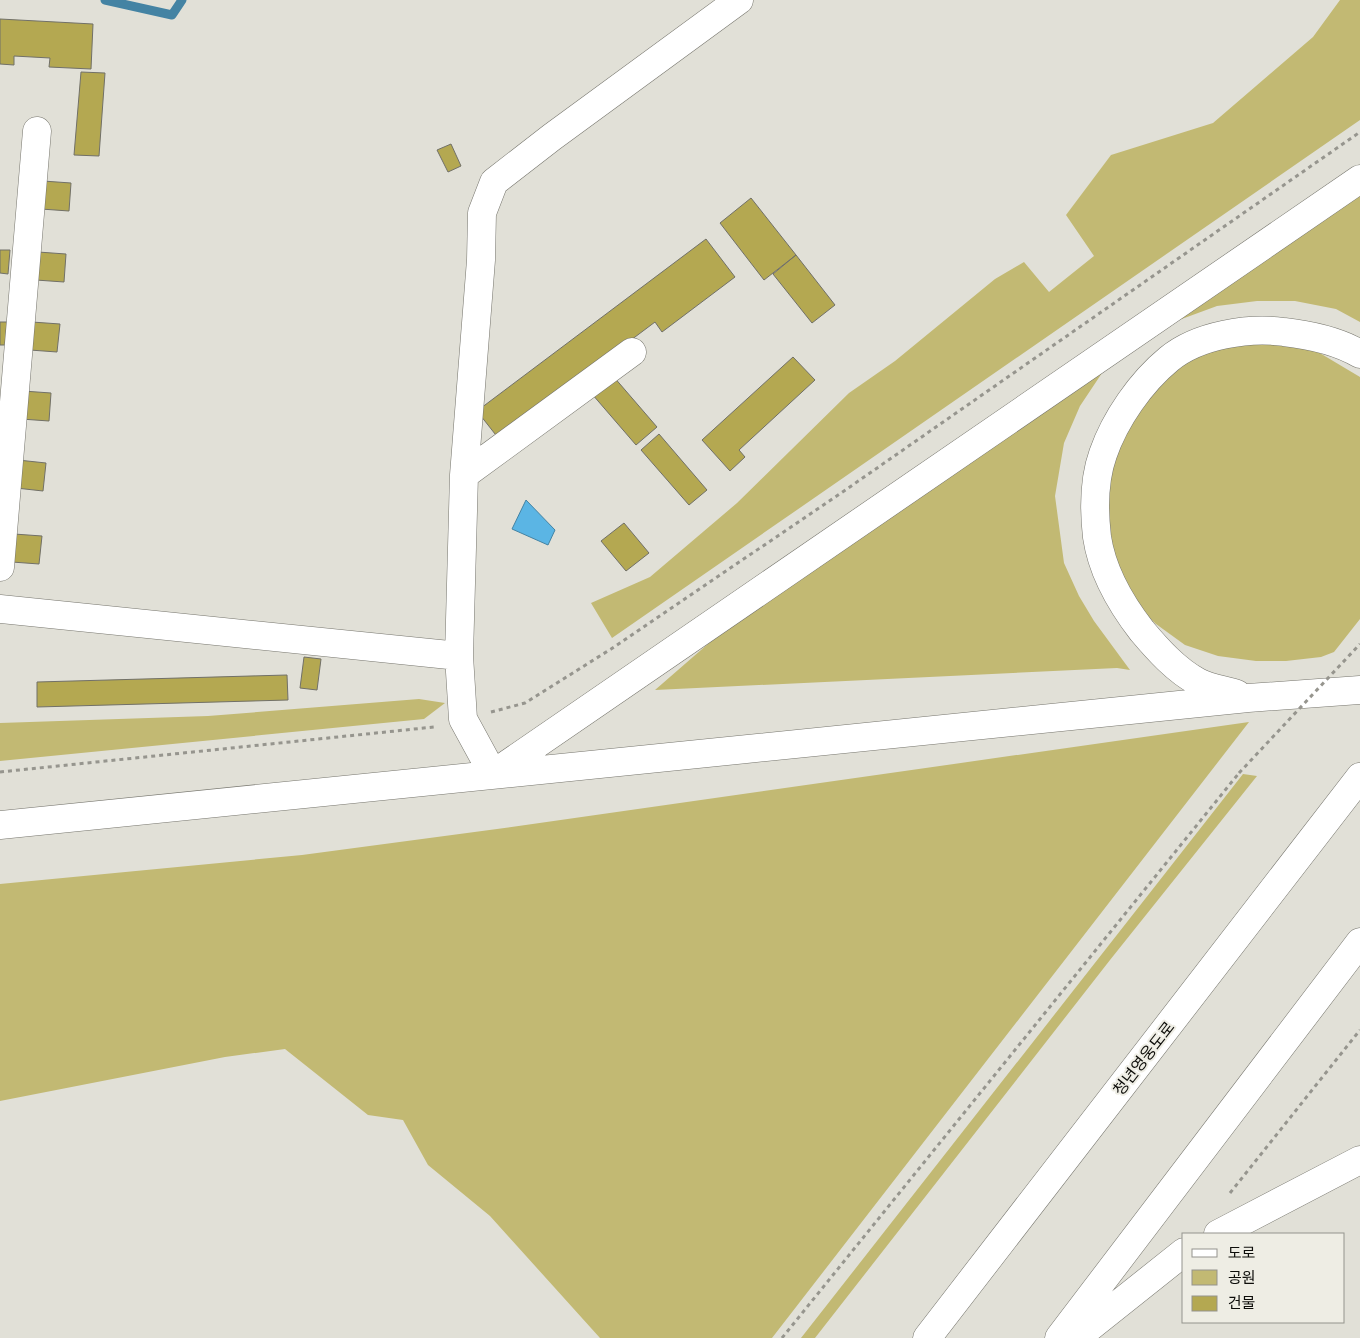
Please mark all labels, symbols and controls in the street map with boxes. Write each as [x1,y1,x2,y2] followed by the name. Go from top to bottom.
[1108,1017,1178,1099] street label: 청년영웅도로
[1182,1233,1345,1323] legend
[1228,1243,1256,1261] text: 도로
[1228,1268,1256,1286] text: 공원
[1228,1293,1256,1311] text: 건물

